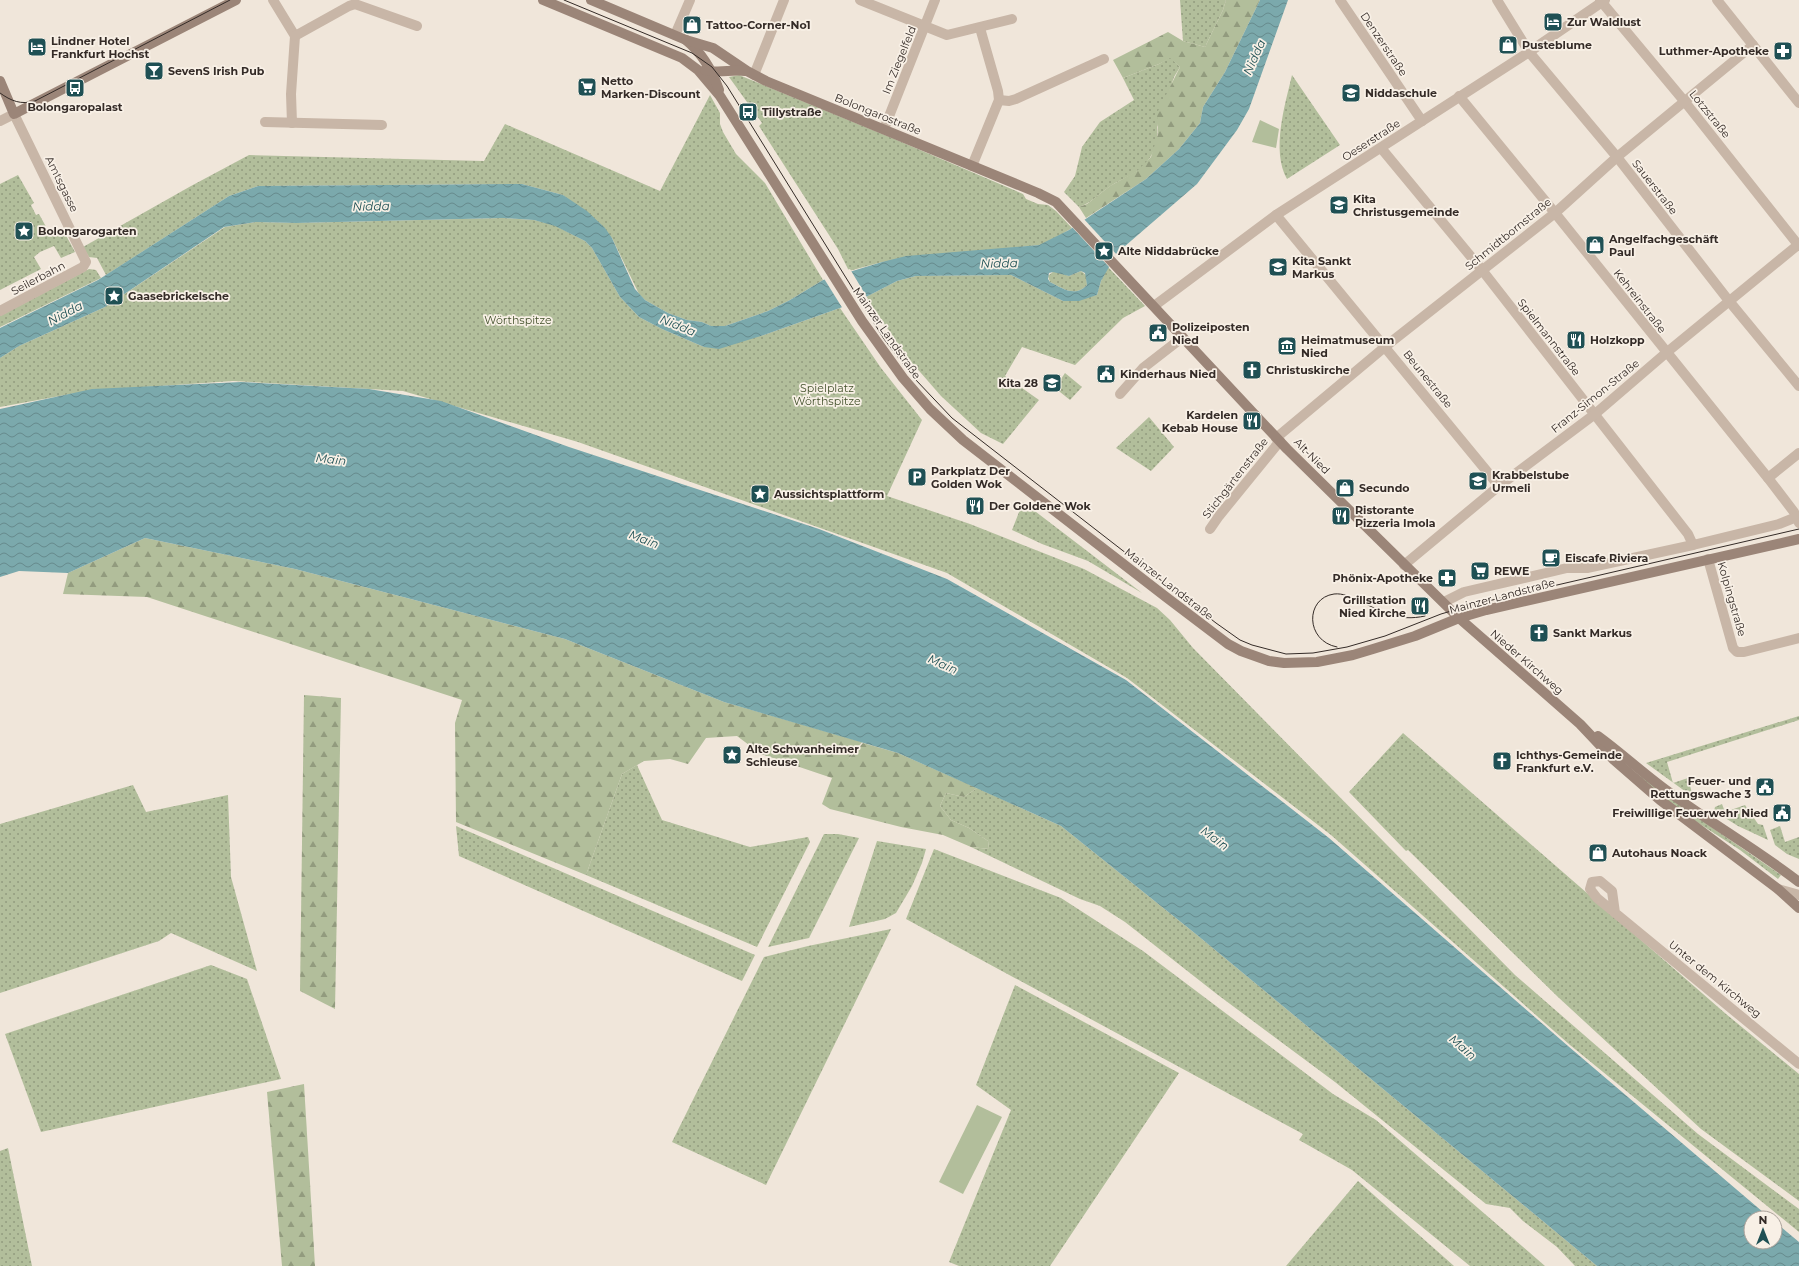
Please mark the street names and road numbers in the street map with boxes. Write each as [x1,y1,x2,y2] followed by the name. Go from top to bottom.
[1358,9,1411,79] street label: Denzerstraße
[879,24,919,96] street label: Im Ziegelfeld
[1686,87,1734,141] street label: Lotzstraße
[833,90,924,138] street label: Bolongarostraße
[1339,116,1403,164] street label: Oeserstraße
[42,154,82,215] street label: Amtsgasse
[1629,157,1681,218] street label: Sauerstraße
[1462,195,1554,273] street label: Schmidtbornstraße
[9,258,67,298] street label: Seilerbahn
[1611,266,1670,336] street label: Kehreinstraße
[850,284,924,382] street label: Mainzer Landstraße
[1515,296,1584,379] street label: Spielmannstraße
[1400,347,1456,411] street label: Beunestraße
[1548,356,1642,436] street label: Franz-Simon-Straße
[1199,434,1271,521] street label: Stichgärtenstraße
[1291,435,1333,477] street label: Alt-Nied
[1122,545,1217,623] street label: Mainzer Landstraße
[1715,560,1749,638] street label: Kolpingstraße
[1448,575,1557,617] street label: Mainzer Landstraße
[1488,627,1566,697] street label: Nieder Kirchweg
[1666,937,1764,1021] street label: Unter dem Kirchweg

